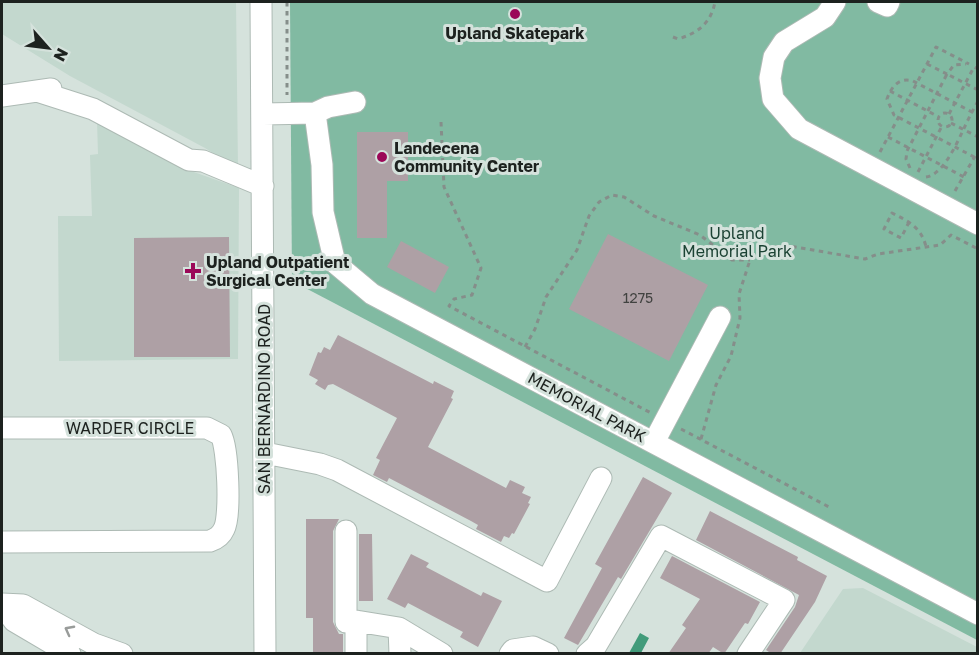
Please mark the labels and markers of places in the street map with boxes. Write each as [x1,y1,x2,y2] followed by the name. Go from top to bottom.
[508,7,522,21] marker: Upland Skatepark
[445,23,585,43] place label: Upland Skatepark
[394,138,539,176] place label: Landecena Community Center
[375,150,389,164] marker: Landecena Community Center
[206,252,349,290] place label: Upland Outpatient Surgical Center
[184,262,202,280] marker: Upland Outpatient Surgical Center

